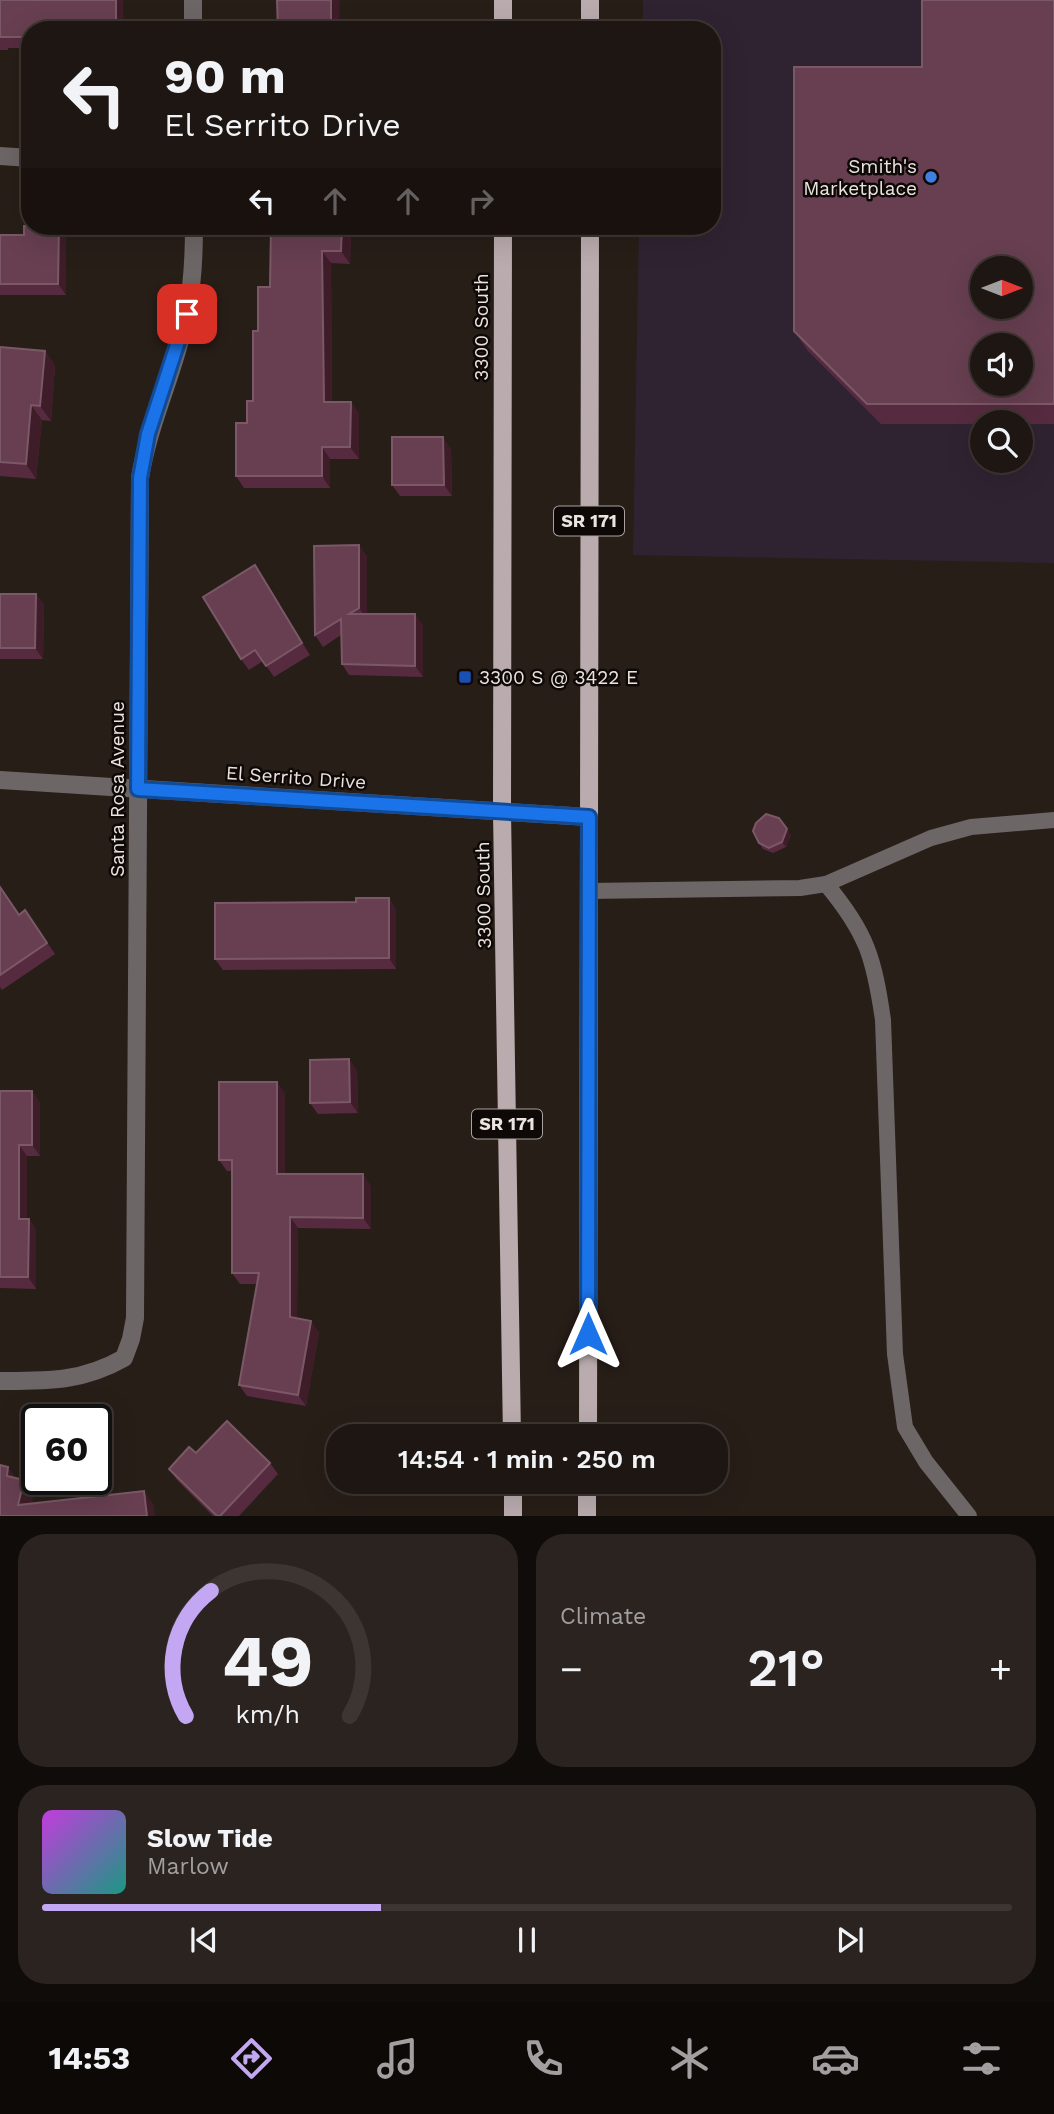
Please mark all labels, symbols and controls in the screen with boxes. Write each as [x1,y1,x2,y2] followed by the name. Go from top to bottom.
[164,47,286,105] text: 90 m
[49,49,140,140] icon: left
[164,106,401,144] text: El Serrito Drive
[803,155,917,200] place label: Smith's Marketplace
[923,169,939,185] marker: Smith's Marketplace
[243,182,281,220] icon: left
[316,182,354,220] icon: ahead
[389,182,427,220] icon: ahead
[462,182,500,220] icon: right
[970,256,1032,318] north arrow
[970,256,1033,473] map controls
[470,273,493,381] street label: 3300 South
[157,284,217,344] pin
[168,295,206,333] icon: arrive
[970,333,1033,396] button: sound
[970,410,1033,473] button: search
[554,506,624,536] road number: SR 171
[479,666,638,689] place label: 3300 S @ 3422 E
[457,669,473,685] marker: 3300 S @ 3422 E
[106,701,129,877] street label: Santa Rosa Avenue
[225,761,367,794] street label: El Serrito Drive
[471,841,496,949] street label: 3300 South
[472,1110,542,1139] road number: SR 171
[551,1297,625,1371] position arrow
[21,1404,112,1495] speed limit sign: 60
[398,1444,656,1474] text: 14:54 · 1 min · 250 m
[560,1603,646,1630] text: Climate
[222,1619,314,1705] text: 49
[747,1638,825,1699] text: 21°
[560,1647,583,1691] text: −
[989,1647,1012,1691] text: +
[236,1700,300,1729] text: km/h
[147,1823,273,1853] text: Slow Tide
[147,1853,229,1880] text: Marlow
[185,1921,223,1959] icon: previous
[508,1921,546,1959] icon: pause
[831,1921,869,1959] icon: next
[227,2034,276,2083] icon: directions
[373,2034,422,2083] icon: music
[519,2034,568,2083] icon: phone
[665,2034,714,2083] icon: climate
[811,2034,860,2083] icon: car
[957,2034,1006,2083] icon: filters
[48,2039,130,2077] text: 14:53

